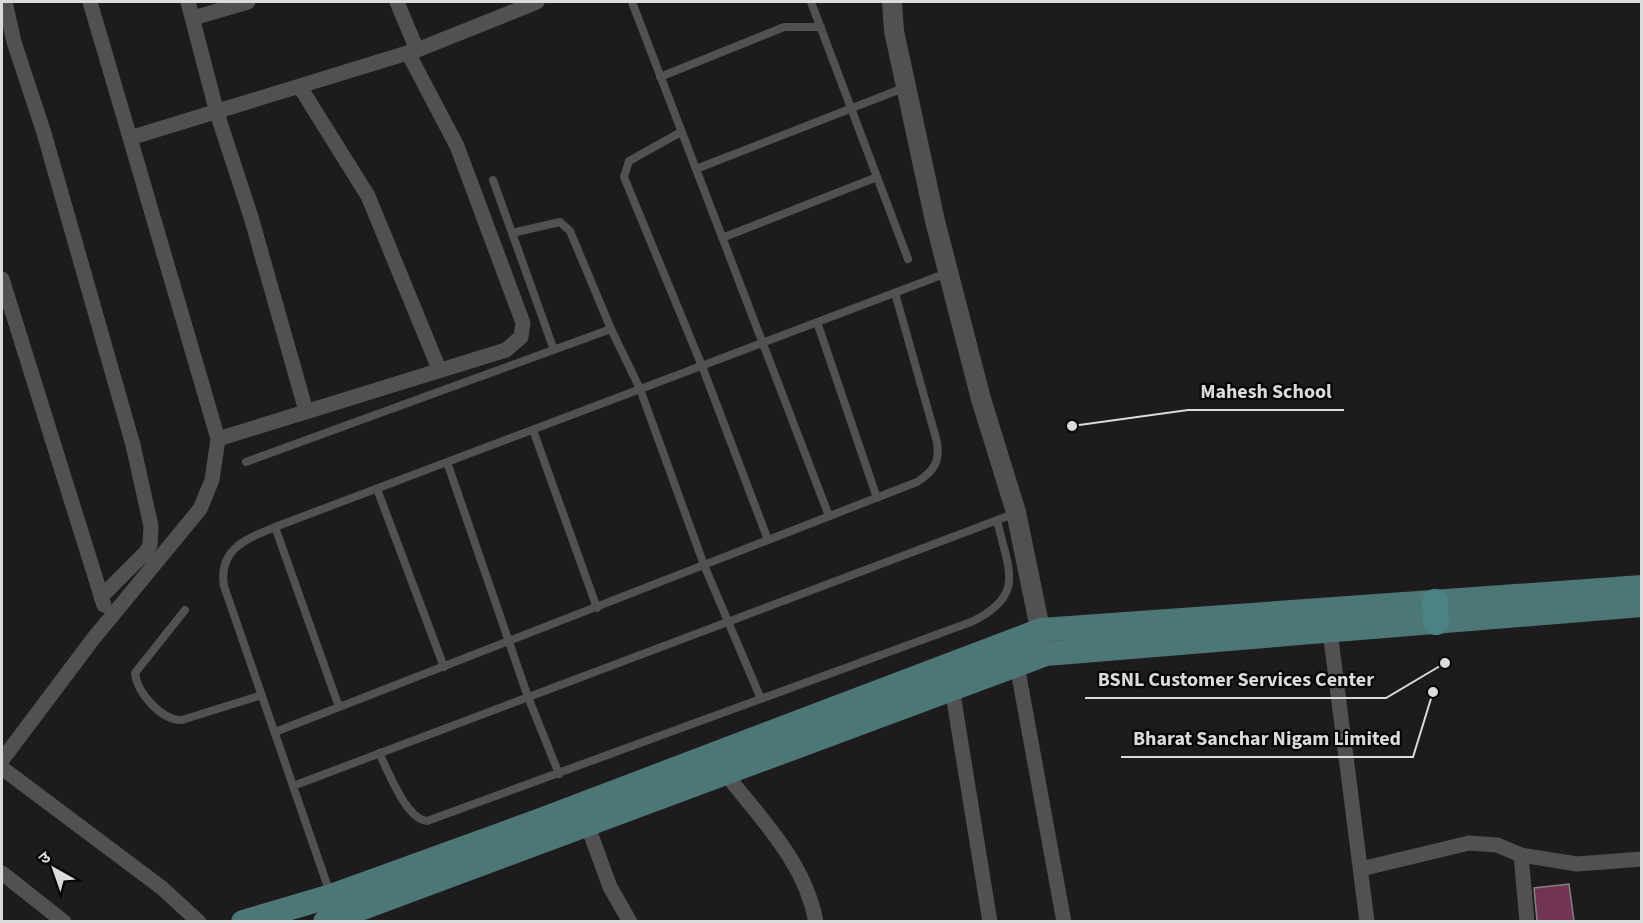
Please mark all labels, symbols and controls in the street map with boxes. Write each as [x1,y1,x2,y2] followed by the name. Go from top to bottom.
[1188,372,1344,410] callout: Mahesh School
[1200,378,1332,406] text: Mahesh School
[1085,660,1386,698] callout: BSNL Customer Services Center
[1098,666,1374,694] text: BSNL Customer Services Center
[1121,719,1413,757] callout: Bharat Sanchar Nigam Limited
[1133,725,1401,753] text: Bharat Sanchar Nigam Limited
[24,839,84,899] north arrow
[34,846,56,870] text: उ

